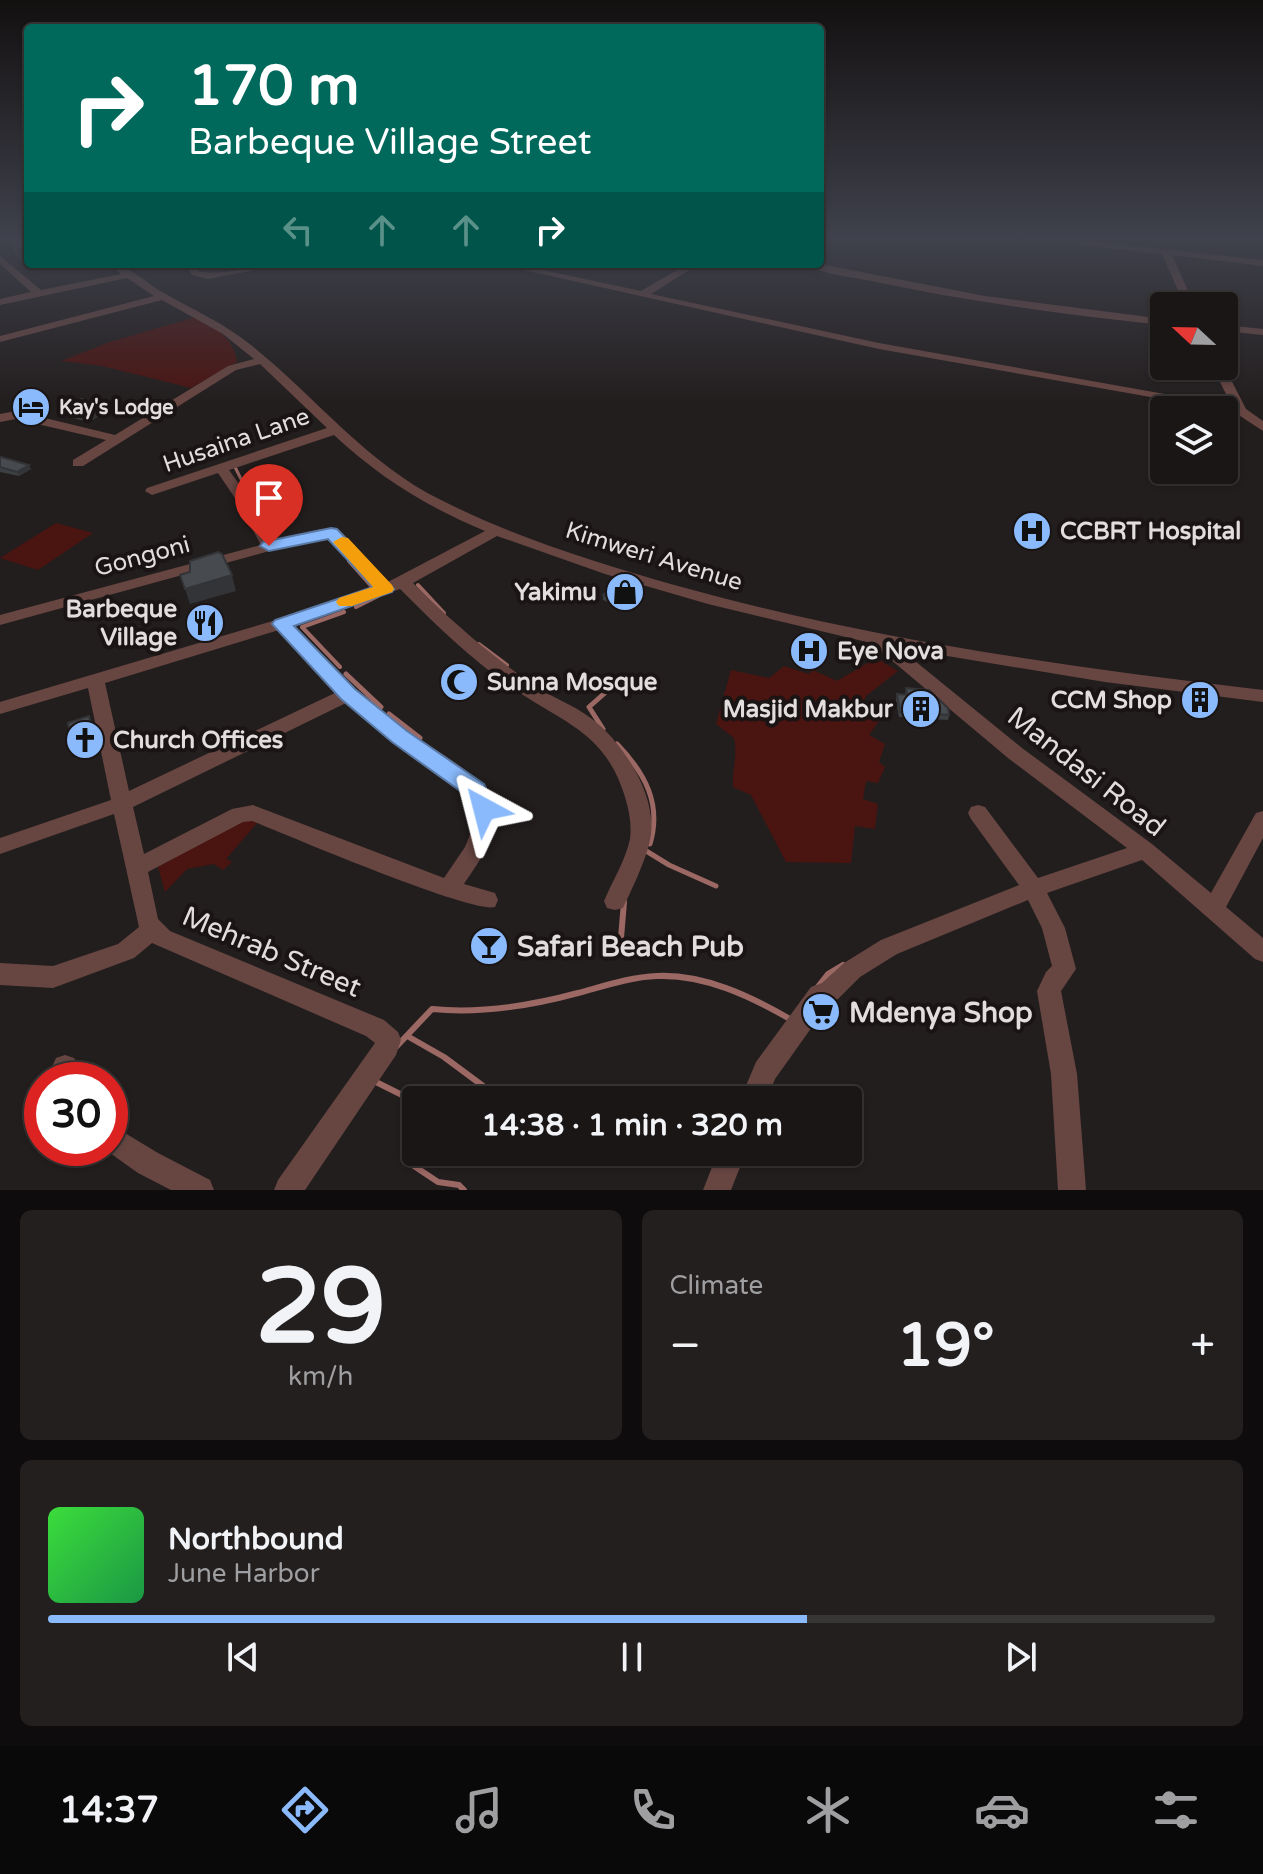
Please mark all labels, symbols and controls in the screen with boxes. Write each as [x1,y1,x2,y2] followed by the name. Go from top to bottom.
[188,53,359,120] text: 170 m
[56,56,160,160] icon: right
[188,121,592,164] text: Barbeque Village Street
[276,208,320,252] icon: left
[360,208,404,252] icon: ahead
[444,208,488,252] icon: ahead
[528,208,572,252] icon: right
[1150,292,1238,380] north arrow
[1150,292,1238,484] map controls
[10,386,52,428] hotel icon: Kay's Lodge
[59,396,174,420] place label: Kay's Lodge
[1150,396,1238,484] button: layers
[159,402,313,479] street label: Husaina Lane
[235,464,303,546] pin
[247,476,291,520] icon: arrive
[1011,510,1053,552] hospital icon: CCBRT Hospital
[562,516,746,597] street label: Kimweri Avenue
[1060,517,1241,546] place label: CCBRT Hospital
[91,530,193,583] street label: Gongoni
[604,571,646,613] shop icon: Yakimu
[515,578,597,607] place label: Yakimu
[66,595,177,652] place label: Barbeque Village
[184,602,226,644] restaurant icon: Barbeque Village
[788,630,830,672] hospital icon: Eye Nova
[837,637,944,666] place label: Eye Nova
[438,661,480,703] mosque icon: Sunna Mosque
[487,668,658,697] place label: Sunna Mosque
[1179,679,1221,721] building icon: CCM Shop
[1051,686,1172,715] place label: CCM Shop
[900,688,942,730] building icon: Masjid Makbur
[723,695,894,724] place label: Masjid Makbur
[1001,700,1172,844] street label: Mandasi Road
[64,719,106,761] church icon: Church Offices
[113,726,283,755] place label: Church Offices
[442,767,526,851] position arrow
[177,899,366,1005] street label: Mehrab Street
[468,925,510,967] bar icon: Safari Beach Pub
[517,930,744,964] place label: Safari Beach Pub
[800,991,842,1033] supermarket icon: Mdenya Shop
[849,996,1033,1030] place label: Mdenya Shop
[24,1062,128,1166] speed limit sign: 30
[481,1107,783,1144] text: 14:38 · 1 min · 320 m
[255,1246,386,1371] text: 29
[670,1270,763,1301] text: Climate
[897,1310,995,1382] text: 19°
[670,1320,701,1373] text: −
[1190,1320,1215,1373] text: +
[288,1361,353,1392] text: km/h
[168,1521,344,1558] text: Northbound
[168,1558,320,1589] text: June Harbor
[221,1635,265,1679] icon: previous
[610,1635,654,1679] icon: pause
[999,1635,1043,1679] icon: next
[277,1782,333,1838] icon: directions
[451,1782,507,1838] icon: music
[625,1782,681,1838] icon: phone
[800,1782,856,1838] icon: climate
[974,1782,1030,1838] icon: car
[1148,1782,1204,1838] icon: filters
[59,1789,159,1832] text: 14:37

